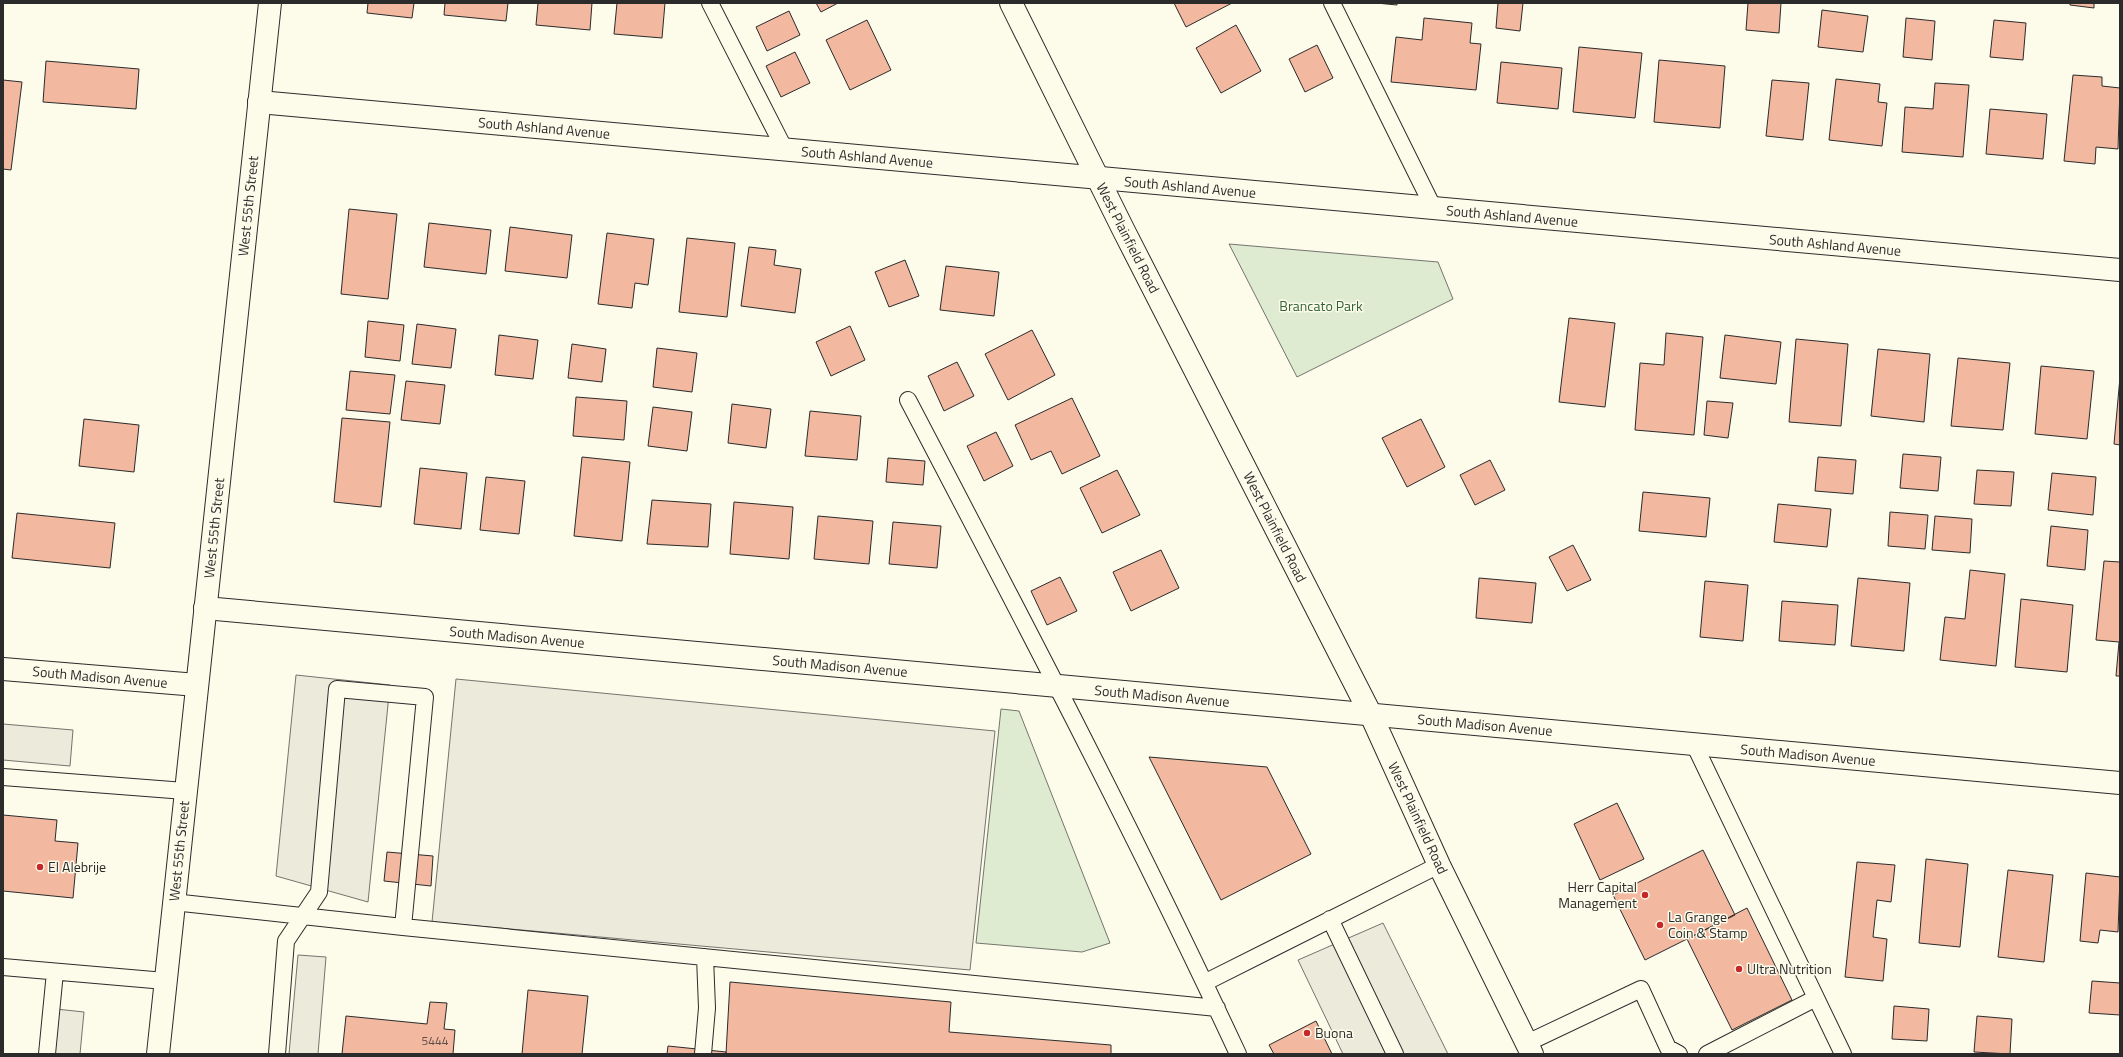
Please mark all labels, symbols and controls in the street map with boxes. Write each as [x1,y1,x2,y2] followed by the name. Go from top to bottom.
[477,111,611,144] street label: South Ashland Avenue
[800,140,934,173] street label: South Ashland Avenue
[232,155,263,257] street label: West 55th Street
[1123,170,1257,203] street label: South Ashland Avenue
[1091,179,1165,297] street label: West Plainfield Road
[1445,199,1579,232] street label: South Ashland Avenue
[1768,228,1902,261] street label: South Ashland Avenue
[1279,295,1363,316] park label: Brancato Park
[1238,468,1312,586] street label: West Plainfield Road
[198,477,229,579] street label: West 55th Street
[449,620,585,653] street label: South Madison Avenue
[772,649,908,682] street label: South Madison Avenue
[32,660,168,693] street label: South Madison Avenue
[1094,679,1230,712] street label: South Madison Avenue
[1417,708,1553,741] street label: South Madison Avenue
[1740,738,1876,771] street label: South Madison Avenue
[1383,758,1454,877] street label: West Plainfield Road
[163,800,194,902] street label: West 55th Street
[48,856,106,877] place label: El Alebrije
[35,862,45,872] marker: El Alebrije
[1558,876,1637,913] place label: Herr Capital Management
[1640,890,1650,900] marker: Herr Capital Management
[1668,906,1748,943] place label: La Grange Coin & Stamp
[1655,920,1665,930] marker: La Grange Coin & Stamp
[1747,958,1832,979] place label: Ultra Nutrition
[1734,964,1744,974] marker: Ultra Nutrition
[1315,1022,1353,1043] place label: Buona
[1302,1028,1312,1038] marker: Buona
[422,1031,449,1050] house number: 5444

